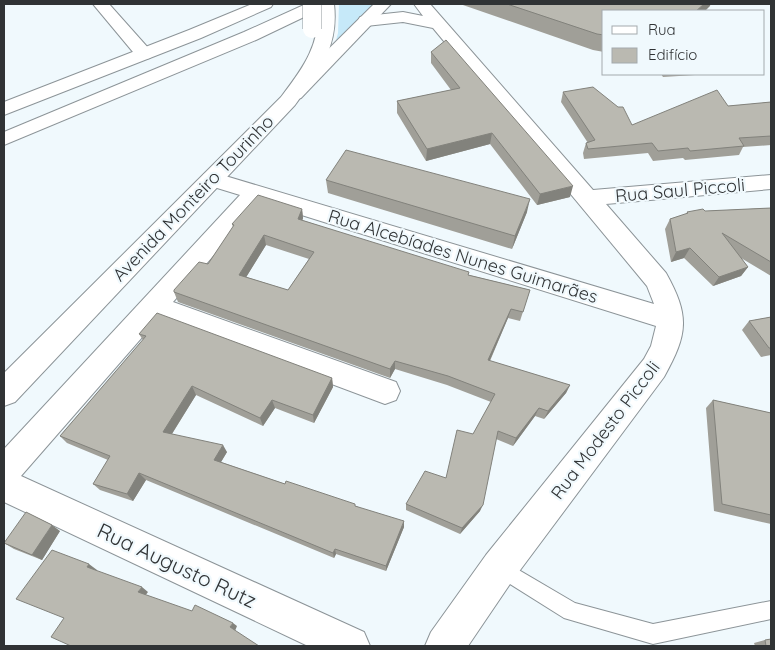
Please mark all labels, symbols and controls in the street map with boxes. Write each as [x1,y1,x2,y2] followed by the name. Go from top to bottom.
[602,10,765,75] legend
[648,20,676,39] text: Rua
[648,45,697,64] text: Edifício
[107,110,279,286] street label: Avenida Monteiro Tourinho
[614,173,746,207] street label: Rua Saul Piccoli
[325,204,601,308] street label: Rua Alcebíades Nunes Guimarães
[546,356,664,504] street label: Rua Modesto Piccoli
[93,517,261,613] street label: Rua Augusto Rutz

